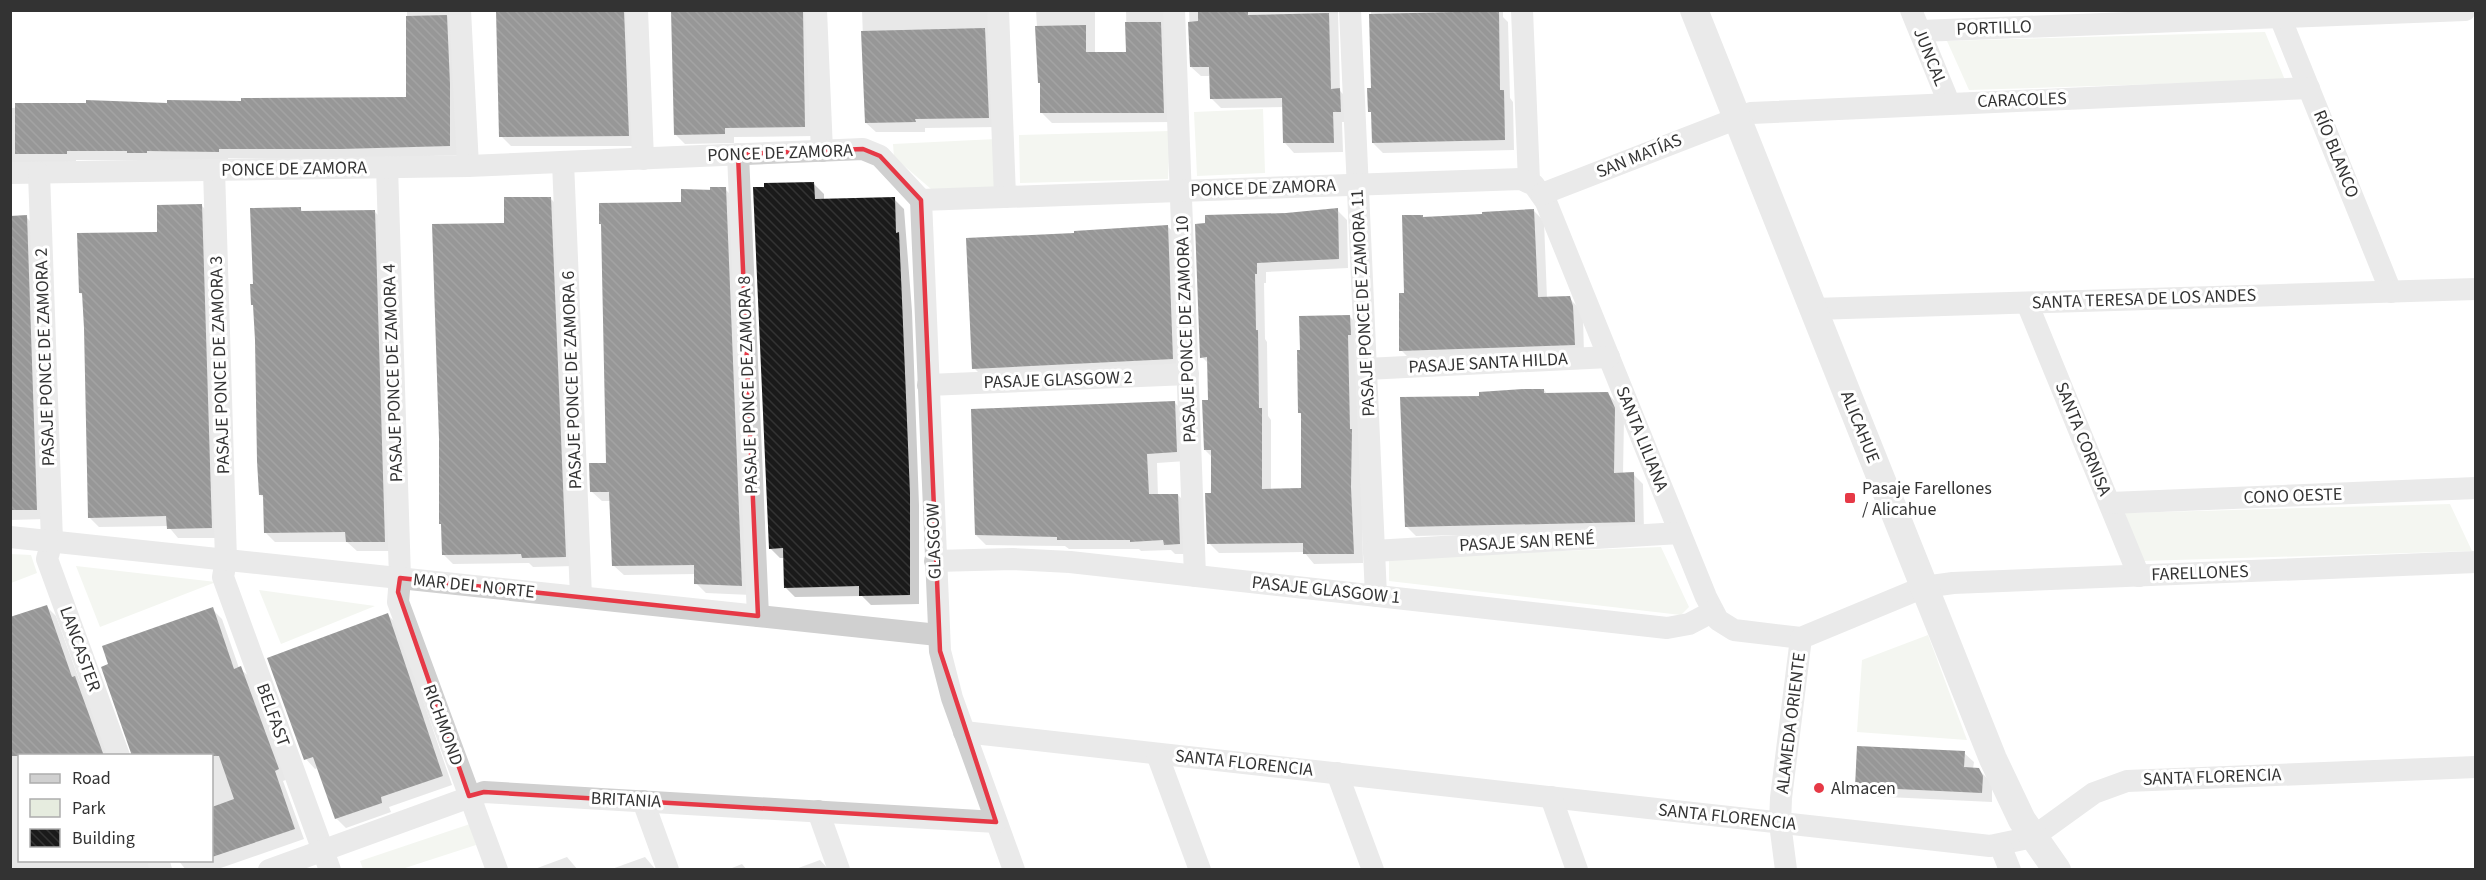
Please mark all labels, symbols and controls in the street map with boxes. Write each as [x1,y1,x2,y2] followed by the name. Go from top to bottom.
[1956,14,2032,42] street label: PORTILLO
[1907,24,1953,90] street label: JUNCAL
[1977,86,2067,114] street label: CARACOLES
[2307,106,2365,202] street label: RÍO BLANCO
[1592,128,1686,184] street label: SAN MATÍAS
[707,138,853,168] street label: PONCE DE ZAMORA
[221,155,367,183] street label: PONCE DE ZAMORA
[1190,173,1336,203] street label: PONCE DE ZAMORA
[1345,189,1381,417] street label: PASAJE PONCE DE ZAMORA 11
[1170,215,1202,443] street label: PASAJE PONCE DE ZAMORA 10
[29,247,61,467] street label: PASAJE PONCE DE ZAMORA 2
[204,255,236,475] street label: PASAJE PONCE DE ZAMORA 3
[377,263,409,483] street label: PASAJE PONCE DE ZAMORA 4
[556,270,588,490] street label: PASAJE PONCE DE ZAMORA 6
[732,275,764,495] street label: PASAJE PONCE DE ZAMORA 8
[2031,283,2257,315] street label: SANTA TERESA DE LOS ANDES
[1408,346,1568,380] street label: PASAJE SANTA HILDA
[983,365,1133,395] street label: PASAJE GLASGOW 2
[2049,378,2117,500] street label: SANTA CORNISA
[1610,383,1675,496] street label: SANTA LILIANA
[1834,387,1886,467] street label: ALICAHUE
[1862,476,1992,522] place label: Pasaje Farellones / Alicahue
[2243,482,2343,510] street label: CONO OESTE
[1843,491,1857,505] marker: Pasaje Farellones / Alicahue
[920,502,948,580] street label: GLASGOW
[1459,526,1595,558] street label: PASAJE SAN RENÉ
[2151,559,2249,587] street label: FARELLONES
[412,567,536,605] street label: MAR DEL NORTE
[1251,570,1401,610] street label: PASAJE GLASGOW 1
[53,603,107,695] street label: LANCASTER
[1770,651,1812,795] street label: ALAMEDA ORIENTE
[250,680,296,750] street label: BELFAST
[417,681,469,769] street label: RICHMOND
[1174,743,1314,783] street label: SANTA FLORENCIA
[18,754,213,862] legend
[2142,762,2282,792] street label: SANTA FLORENCIA
[72,766,111,791] text: Road
[1831,776,1896,801] place label: Almacen
[1812,781,1826,795] marker: Almacen
[590,786,662,814] street label: BRITANIA
[72,796,106,821] text: Park
[1657,797,1797,837] street label: SANTA FLORENCIA
[72,826,135,851] text: Building

